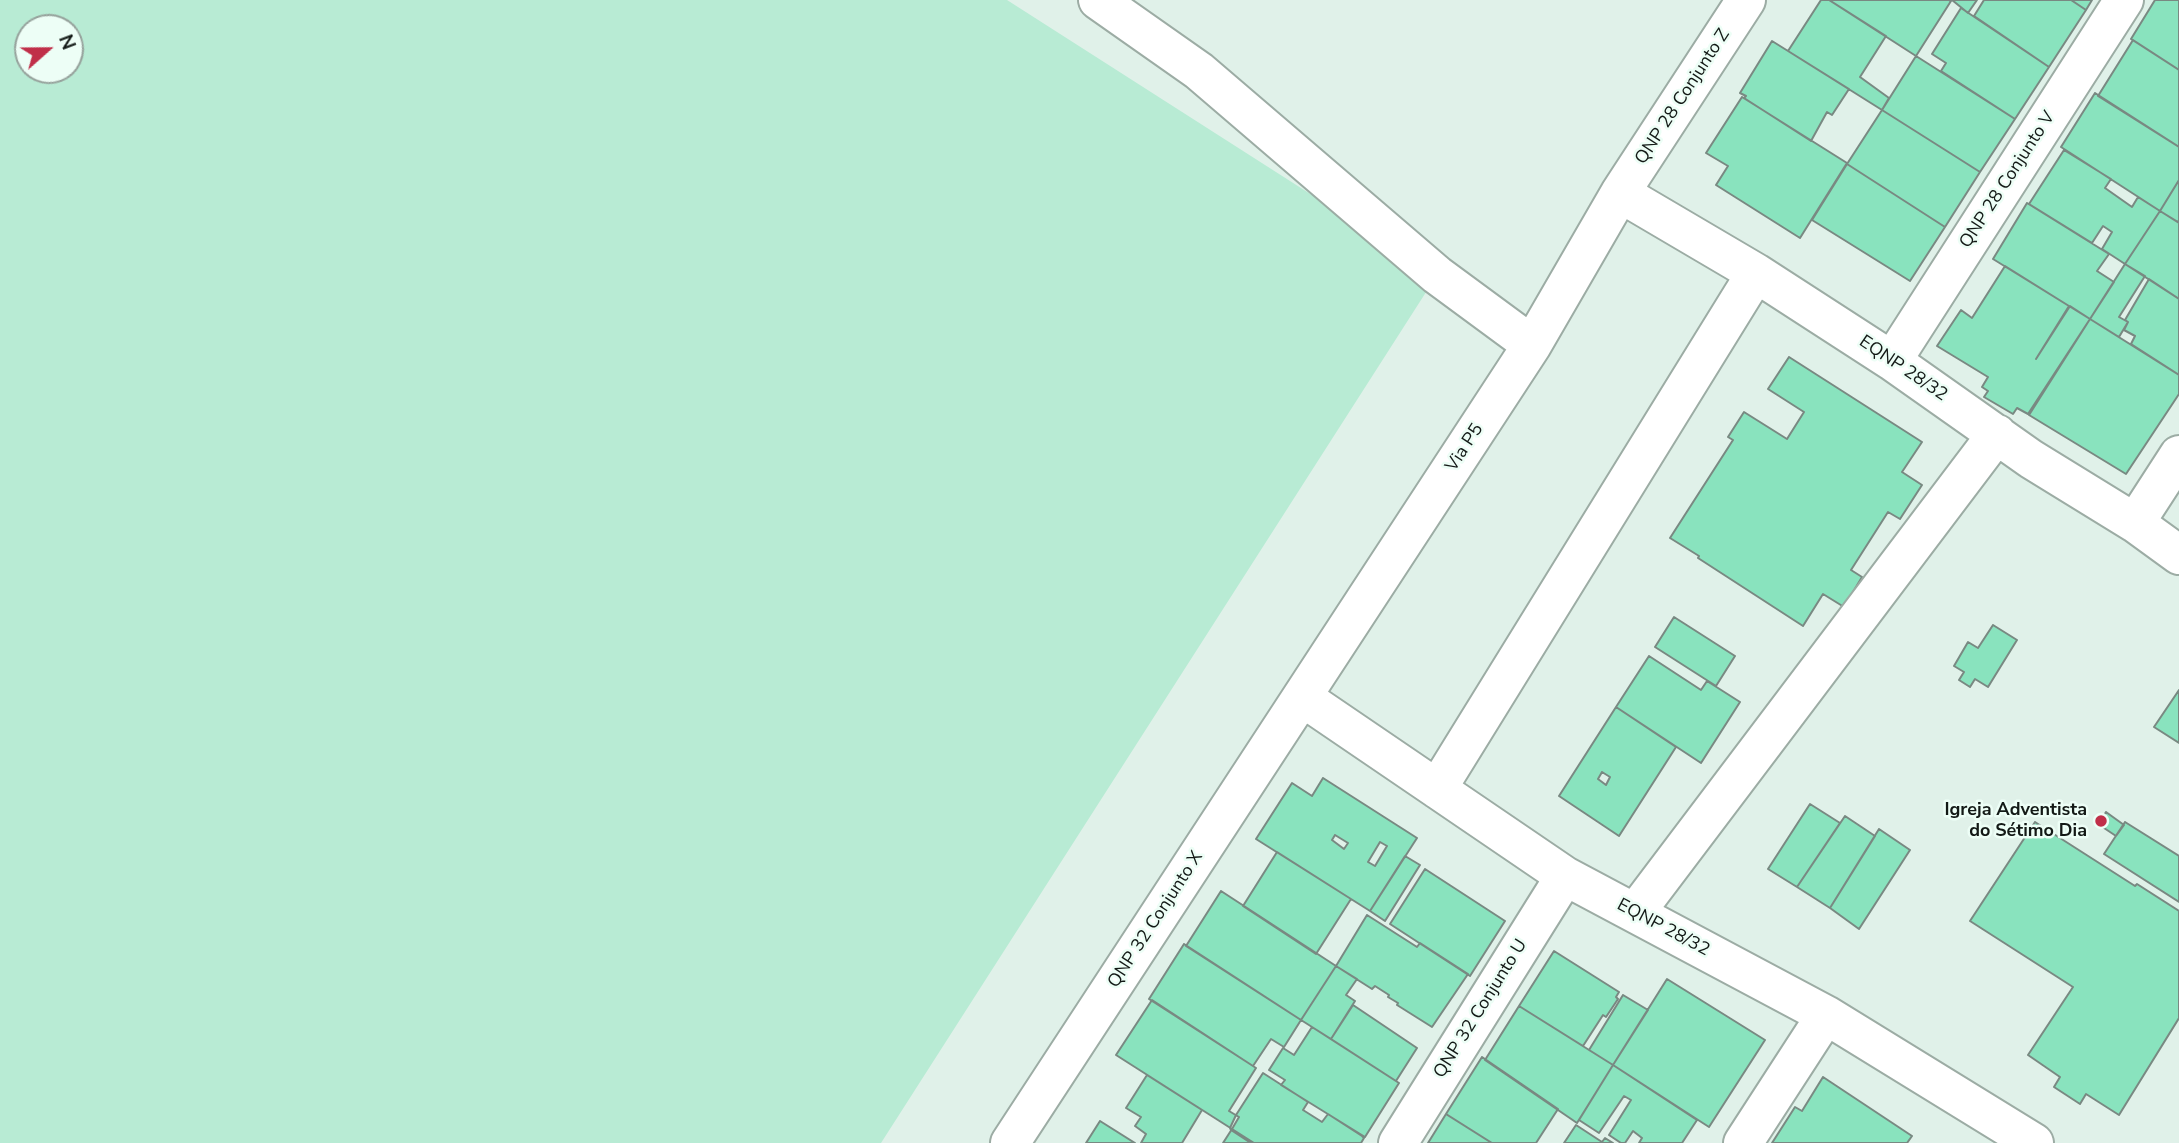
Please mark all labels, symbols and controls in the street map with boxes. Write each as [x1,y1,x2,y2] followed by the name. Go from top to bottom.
[14,14,84,84] north arrow
[1631,25,1735,169] street label: QNP 28 Conjunto Z
[52,31,81,53] text: N
[1956,107,2060,253] street label: QNP 28 Conjunto V
[1855,332,1951,406] street label: EQNP 28/32
[1442,420,1488,476] street label: Via P5
[1944,800,2087,842] place label: Igreja Adventista do Sétimo Dia
[2093,813,2109,829] marker: Igreja Adventista do Sétimo Dia
[1104,848,1208,992] street label: QNP 32 Conjunto X
[1613,895,1713,961] street label: EQNP 28/32
[1430,936,1532,1082] street label: QNP 32 Conjunto U

